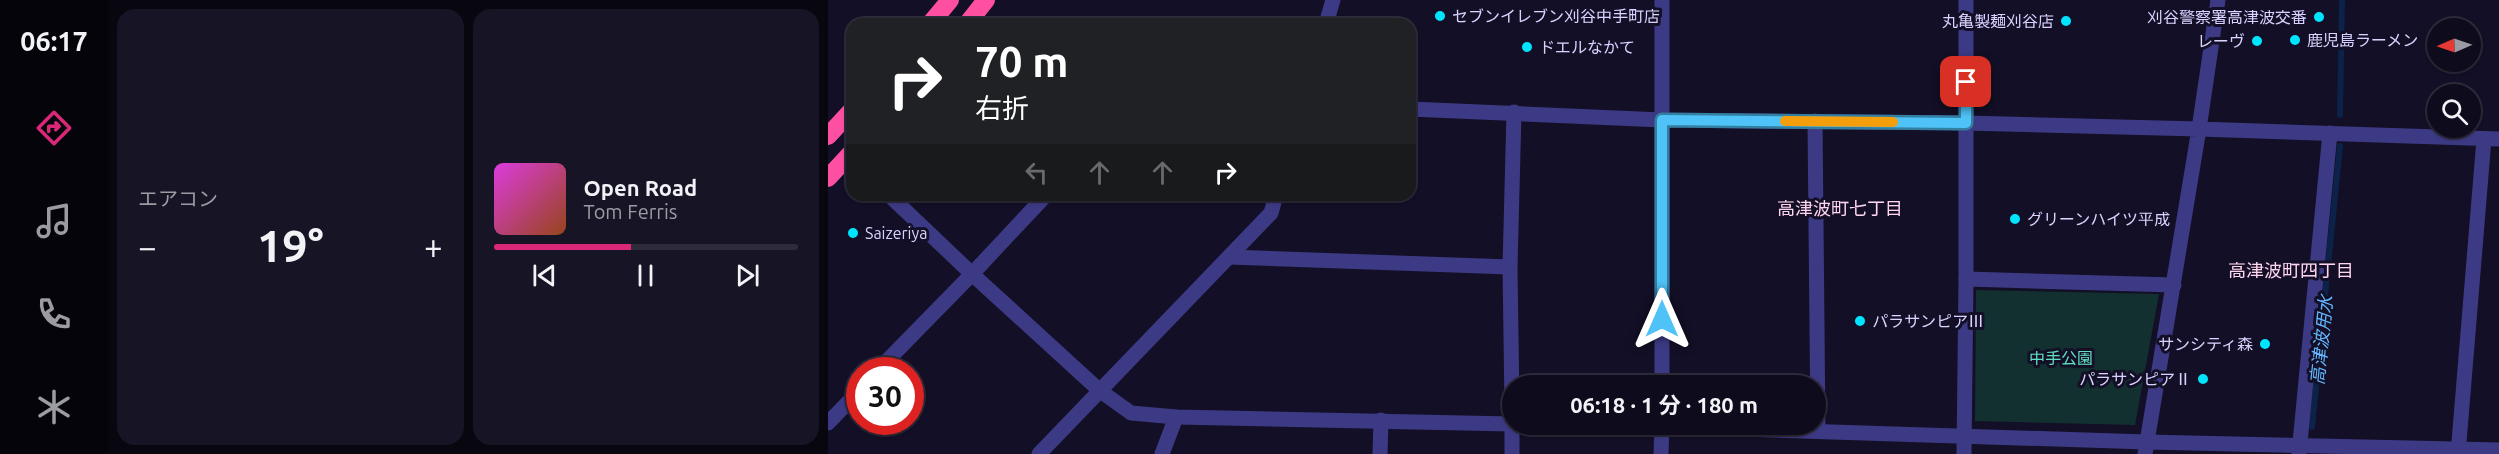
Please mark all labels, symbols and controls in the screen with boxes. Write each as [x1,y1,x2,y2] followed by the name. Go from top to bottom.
[1452,7,1660,25] place label: セブンイレブン刈谷中手町店
[2147,8,2307,26] place label: 刈谷警察署高津波交番
[1433,9,1447,23] marker: セブンイレブン刈谷中手町店
[2312,10,2326,24] marker: 刈谷警察署高津波交番
[1942,12,2054,30] place label: 丸亀製麺刈谷店
[2059,14,2073,28] marker: 丸亀製麺刈谷店
[2427,18,2481,72] north arrow
[2427,18,2481,138] map controls
[20,26,88,56] text: 06:17
[2307,31,2418,49] place label: 鹿児島ラーメン
[2197,32,2245,50] place label: レーヴ
[2288,33,2302,47] marker: 鹿児島ラーメン
[2250,34,2264,48] marker: レーヴ
[975,38,1069,85] text: 70 m
[1539,38,1635,56] place label: ドエルなかて
[1520,40,1534,54] marker: ドエルなかて
[876,42,954,120] icon: right
[1940,56,1991,107] pin
[1949,65,1982,98] icon: arrive
[2427,84,2481,138] button: search
[975,93,1029,123] text: 右折
[33,107,75,149] icon: directions
[1020,156,1053,189] icon: left
[1083,156,1116,189] icon: ahead
[1146,156,1179,189] icon: ahead
[1209,156,1242,189] icon: right
[584,175,697,200] text: Open Road
[138,187,218,210] text: エアコン
[1777,198,1903,218] district label: 高津波町七丁目
[33,200,75,242] icon: music
[584,200,677,223] text: Tom Ferris
[2027,210,2170,228] place label: グリーンハイツ平成
[2008,212,2022,226] marker: グリーンハイツ平成
[257,220,324,271] text: 19°
[865,224,927,242] place label: Saizeriya
[846,226,860,240] marker: Saizeriya
[138,228,157,265] text: −
[424,228,443,265] text: +
[528,259,561,292] icon: previous
[629,259,662,292] icon: pause
[731,259,764,292] icon: next
[2228,260,2354,280] district label: 高津波町四丁目
[1630,287,1694,351] position arrow
[2306,292,2336,386] water label: 高津波用水
[33,293,75,335] icon: phone
[1872,312,1984,330] place label: パラサンピアⅢ
[1853,314,1867,328] marker: パラサンピアⅢ
[2158,335,2253,353] place label: サンシティ森
[2258,337,2272,351] marker: サンシティ森
[2029,349,2093,367] park label: 中手公園
[846,357,924,435] speed limit sign: 30
[2079,370,2191,388] place label: パラサンピアⅡ
[2196,372,2210,386] marker: パラサンピアⅡ
[33,386,75,428] icon: climate
[1570,392,1758,417] text: 06:18 · 1 分 · 180 m

